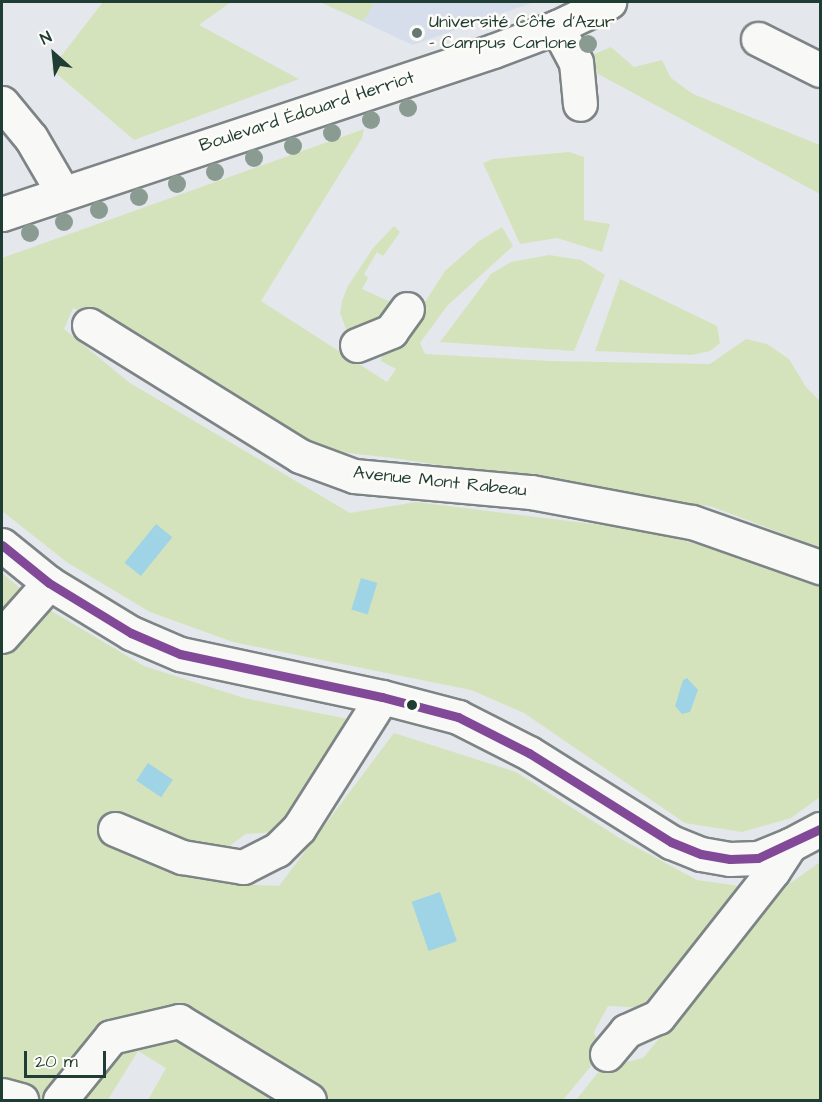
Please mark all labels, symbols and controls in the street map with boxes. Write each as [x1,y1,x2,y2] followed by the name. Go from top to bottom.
[429,12,615,54] place label: Université Côte d'Azur - Campus Carlone
[24,24,84,84] north arrow
[36,26,55,50] text: N
[410,26,424,40] marker: Université Côte d'Azur - Campus Carlone
[197,67,417,157] street label: Boulevard Édouard Herriot
[352,462,528,502] street label: Avenue Mont Rabeau
[406,699,418,711] unlabelled marker
[27,1039,110,1077] scale bar
[35,1049,78,1074] text: 20 m

